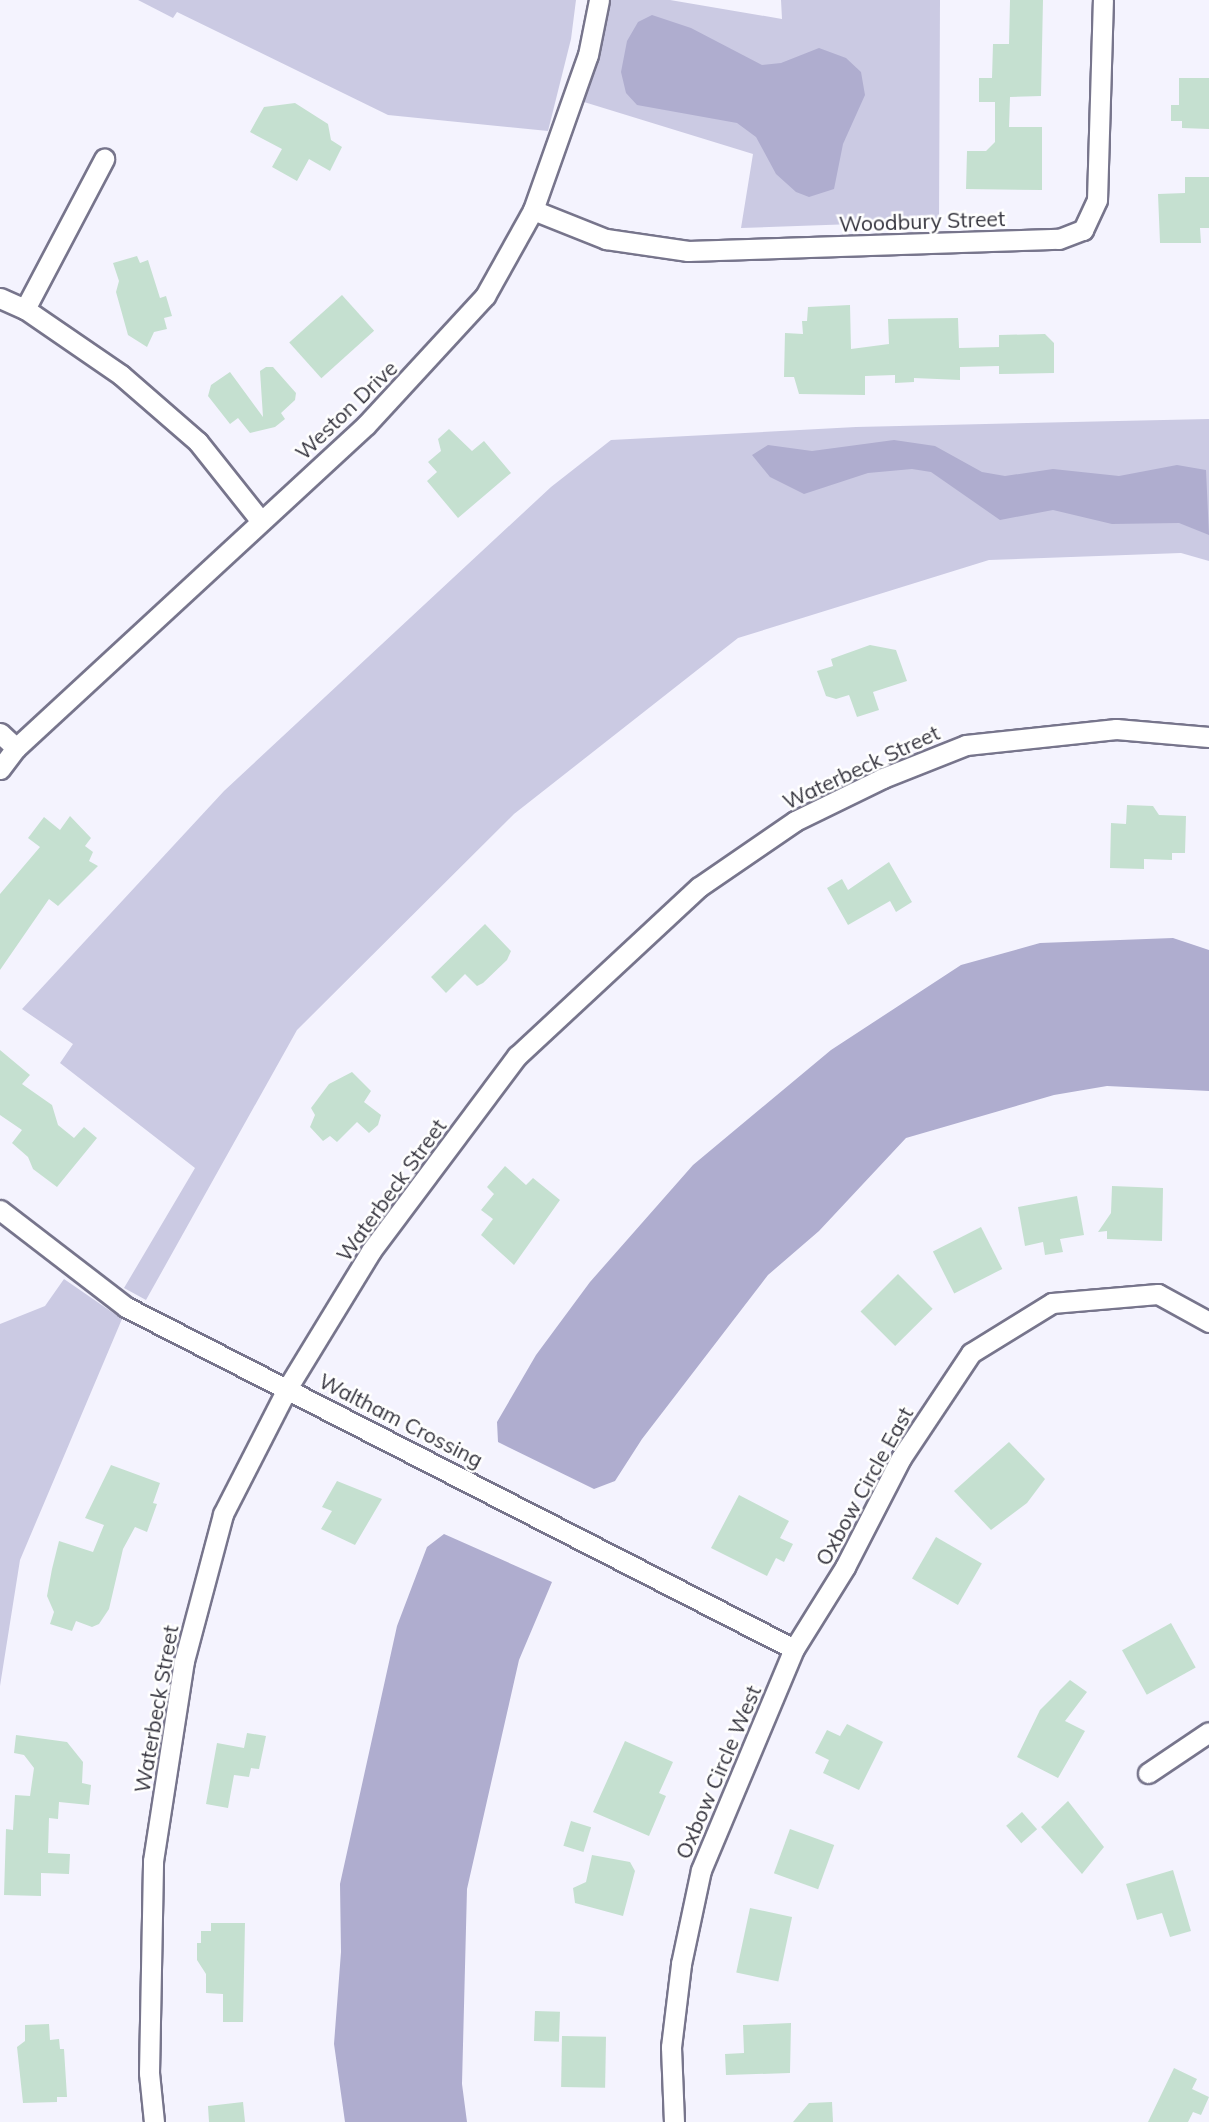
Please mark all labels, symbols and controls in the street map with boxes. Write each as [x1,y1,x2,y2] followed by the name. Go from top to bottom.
[838,206,1006,236] street label: Woodbury Street
[290,355,402,465] street label: Weston Drive
[779,720,943,814] street label: Waterbeck Street
[331,1114,451,1266] street label: Waterbeck Street
[315,1368,487,1472] street label: Waltham Crossing
[810,1402,918,1570] street label: Oxbow Circle East
[129,1623,183,1795] street label: Waterbeck Street
[670,1681,766,1863] street label: Oxbow Circle West

